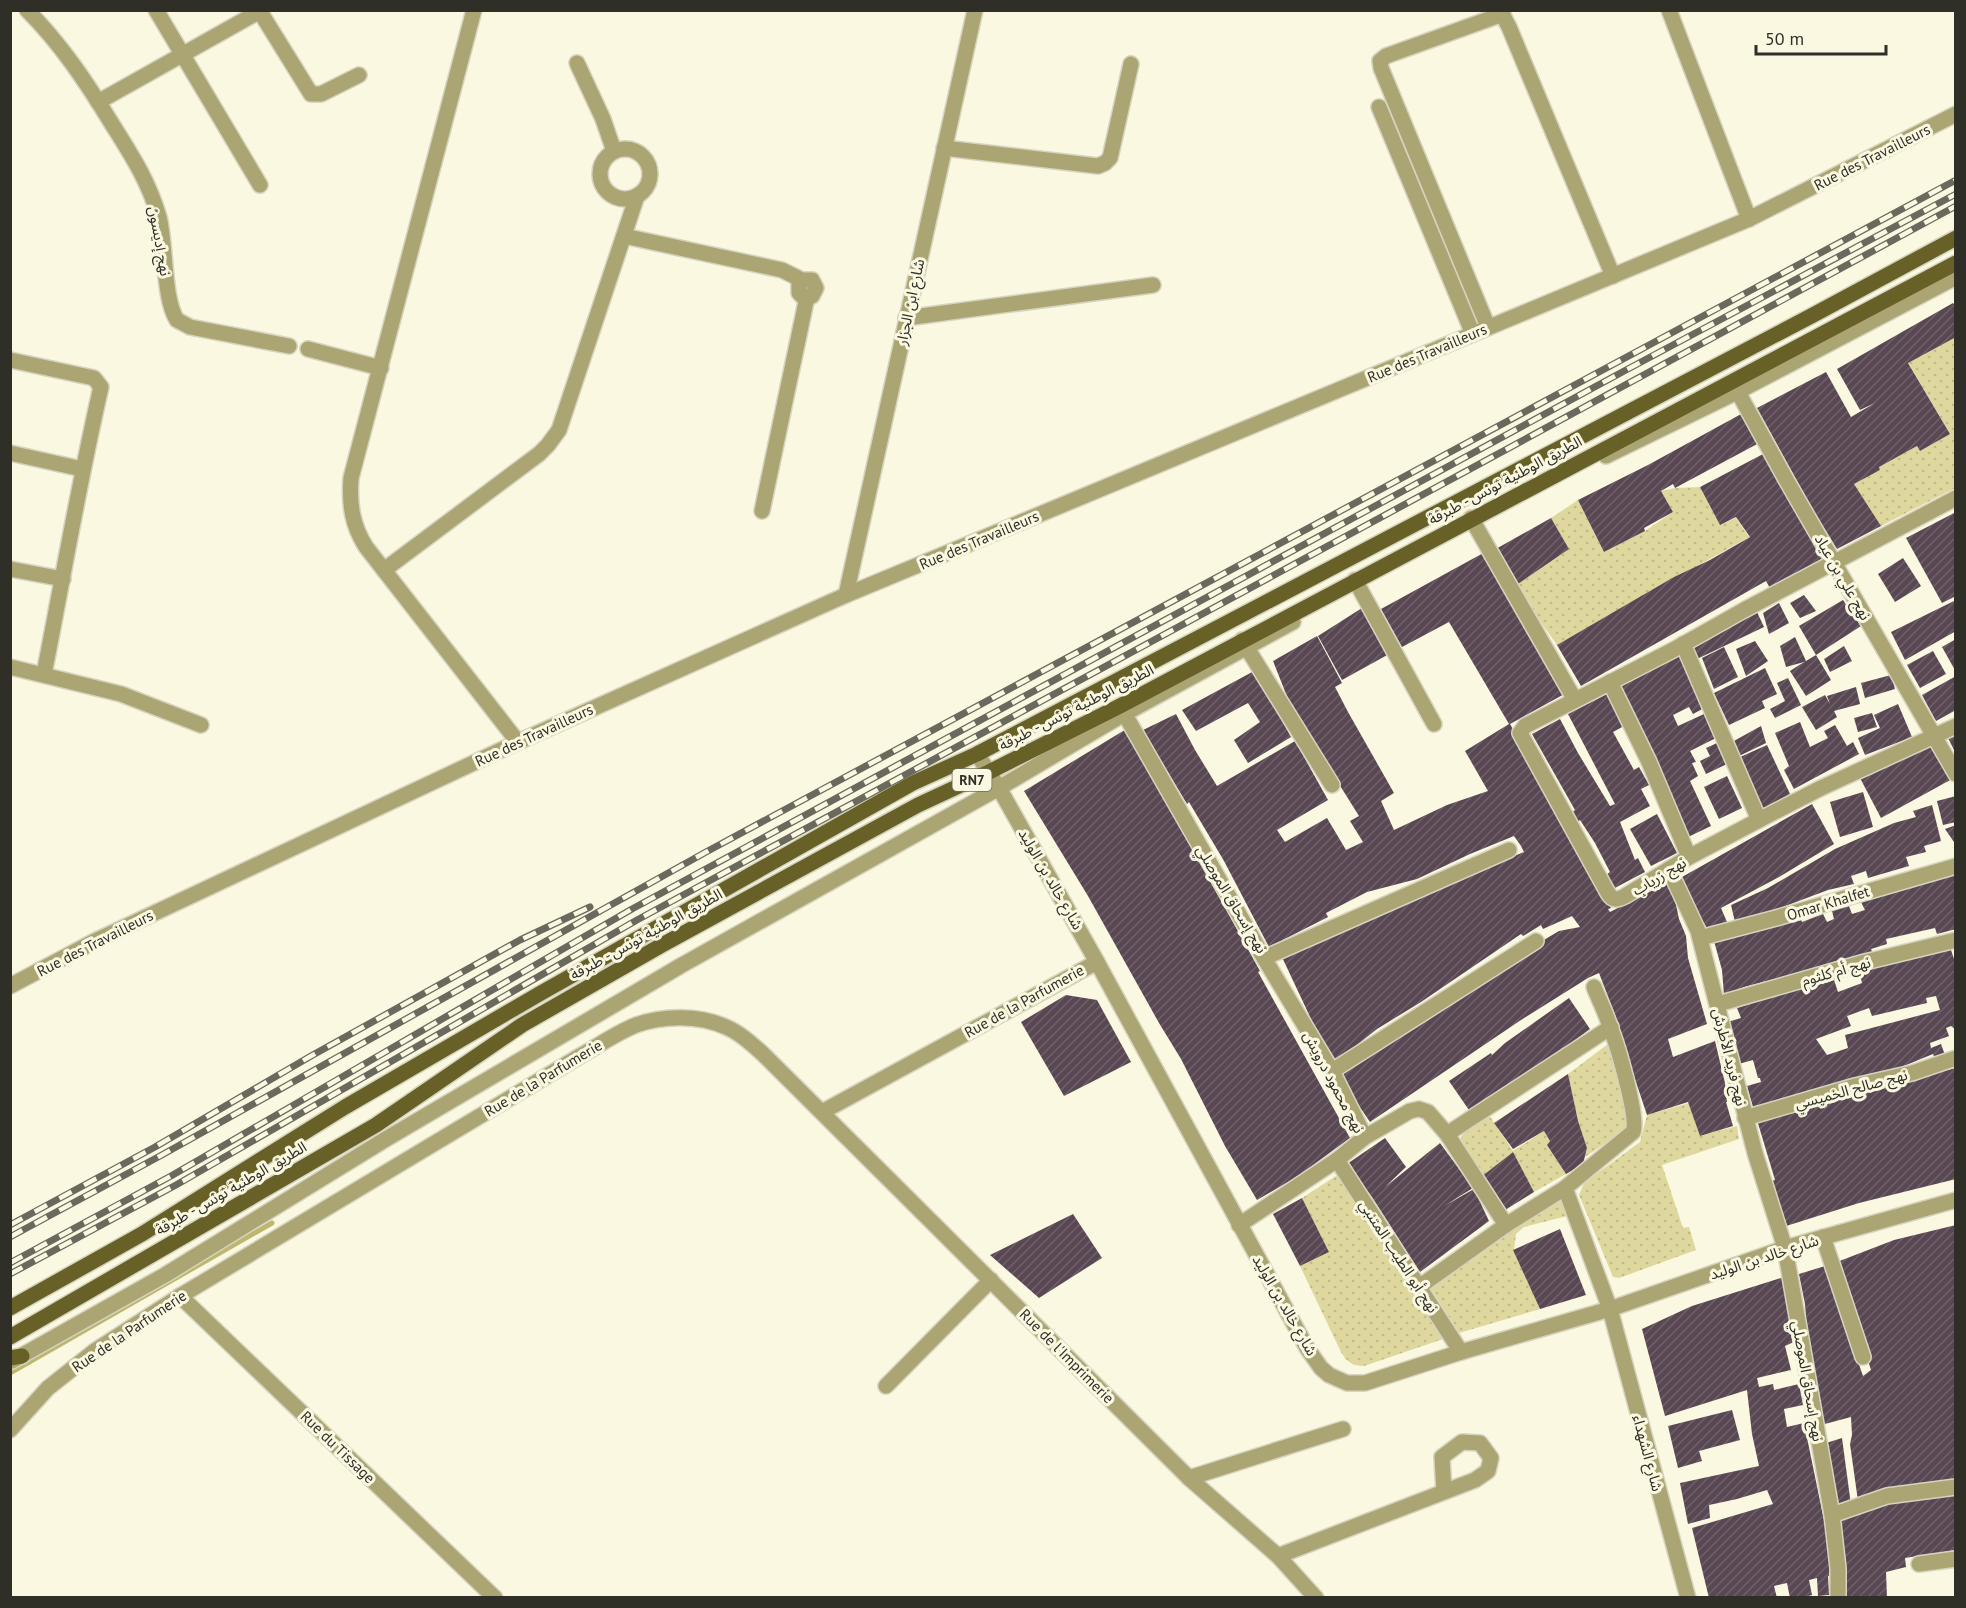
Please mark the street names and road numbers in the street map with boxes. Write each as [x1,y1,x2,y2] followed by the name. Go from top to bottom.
[1811,120,1933,194] street label: Rue des Travailleurs
[142,205,175,278] street label: نهج إديسون
[891,257,931,348] street label: شارع ابن الجزار
[1364,319,1490,387] street label: Rue des Travailleurs
[1425,431,1586,530] street label: الطريق الوطنية تونس - طبرقة
[916,506,1042,574] street label: Rue des Travailleurs
[1808,531,1875,625] street label: نهج علي بن عياد
[995,660,1157,755] street label: الطريق الوطنية تونس - طبرقة
[472,699,596,771] street label: Rue des Travailleurs
[952,769,992,791] road number: RN7
[1012,825,1088,935] street label: شارع خالد بن الوليد
[1190,842,1272,958] street label: نهج إسحاق الموصلي
[1629,852,1691,902] street label: نهج زرياب
[1784,881,1872,925] street label: Omar Khalfet
[566,884,726,985] street label: الطريق الوطنية تونس - طبرقة
[34,906,156,980] street label: Rue des Travailleurs
[1799,952,1873,993] street label: نهج أم كلثوم
[961,960,1087,1042] street label: Rue de la Parfumerie
[1706,1006,1751,1109] street label: نهج فريد الأطرش
[1297,1028,1369,1138] street label: نهج محمود درويش
[481,1035,605,1121] street label: Rue de la Parfumerie
[1793,1065,1910,1116] street label: نهج صالح الخميسي
[152,1137,310,1240] street label: الطريق الوطنية تونس - طبرقة
[1353,1196,1443,1318] street label: نهج أبو الطيب المتنبي
[1707,1230,1822,1286] street label: شارع خالد بن الوليد
[1246,1251,1322,1361] street label: شارع خالد بن الوليد
[68,1286,190,1376] street label: Rue de la Parfumerie
[1016,1305,1118,1407] street label: Rue de l'Imprimerie
[1785,1319,1828,1443] street label: نهج إسحاق الموصلي
[297,1407,379,1487] street label: Rue du Tissage
[1626,1412,1667,1495] street label: شارع الشهداء

